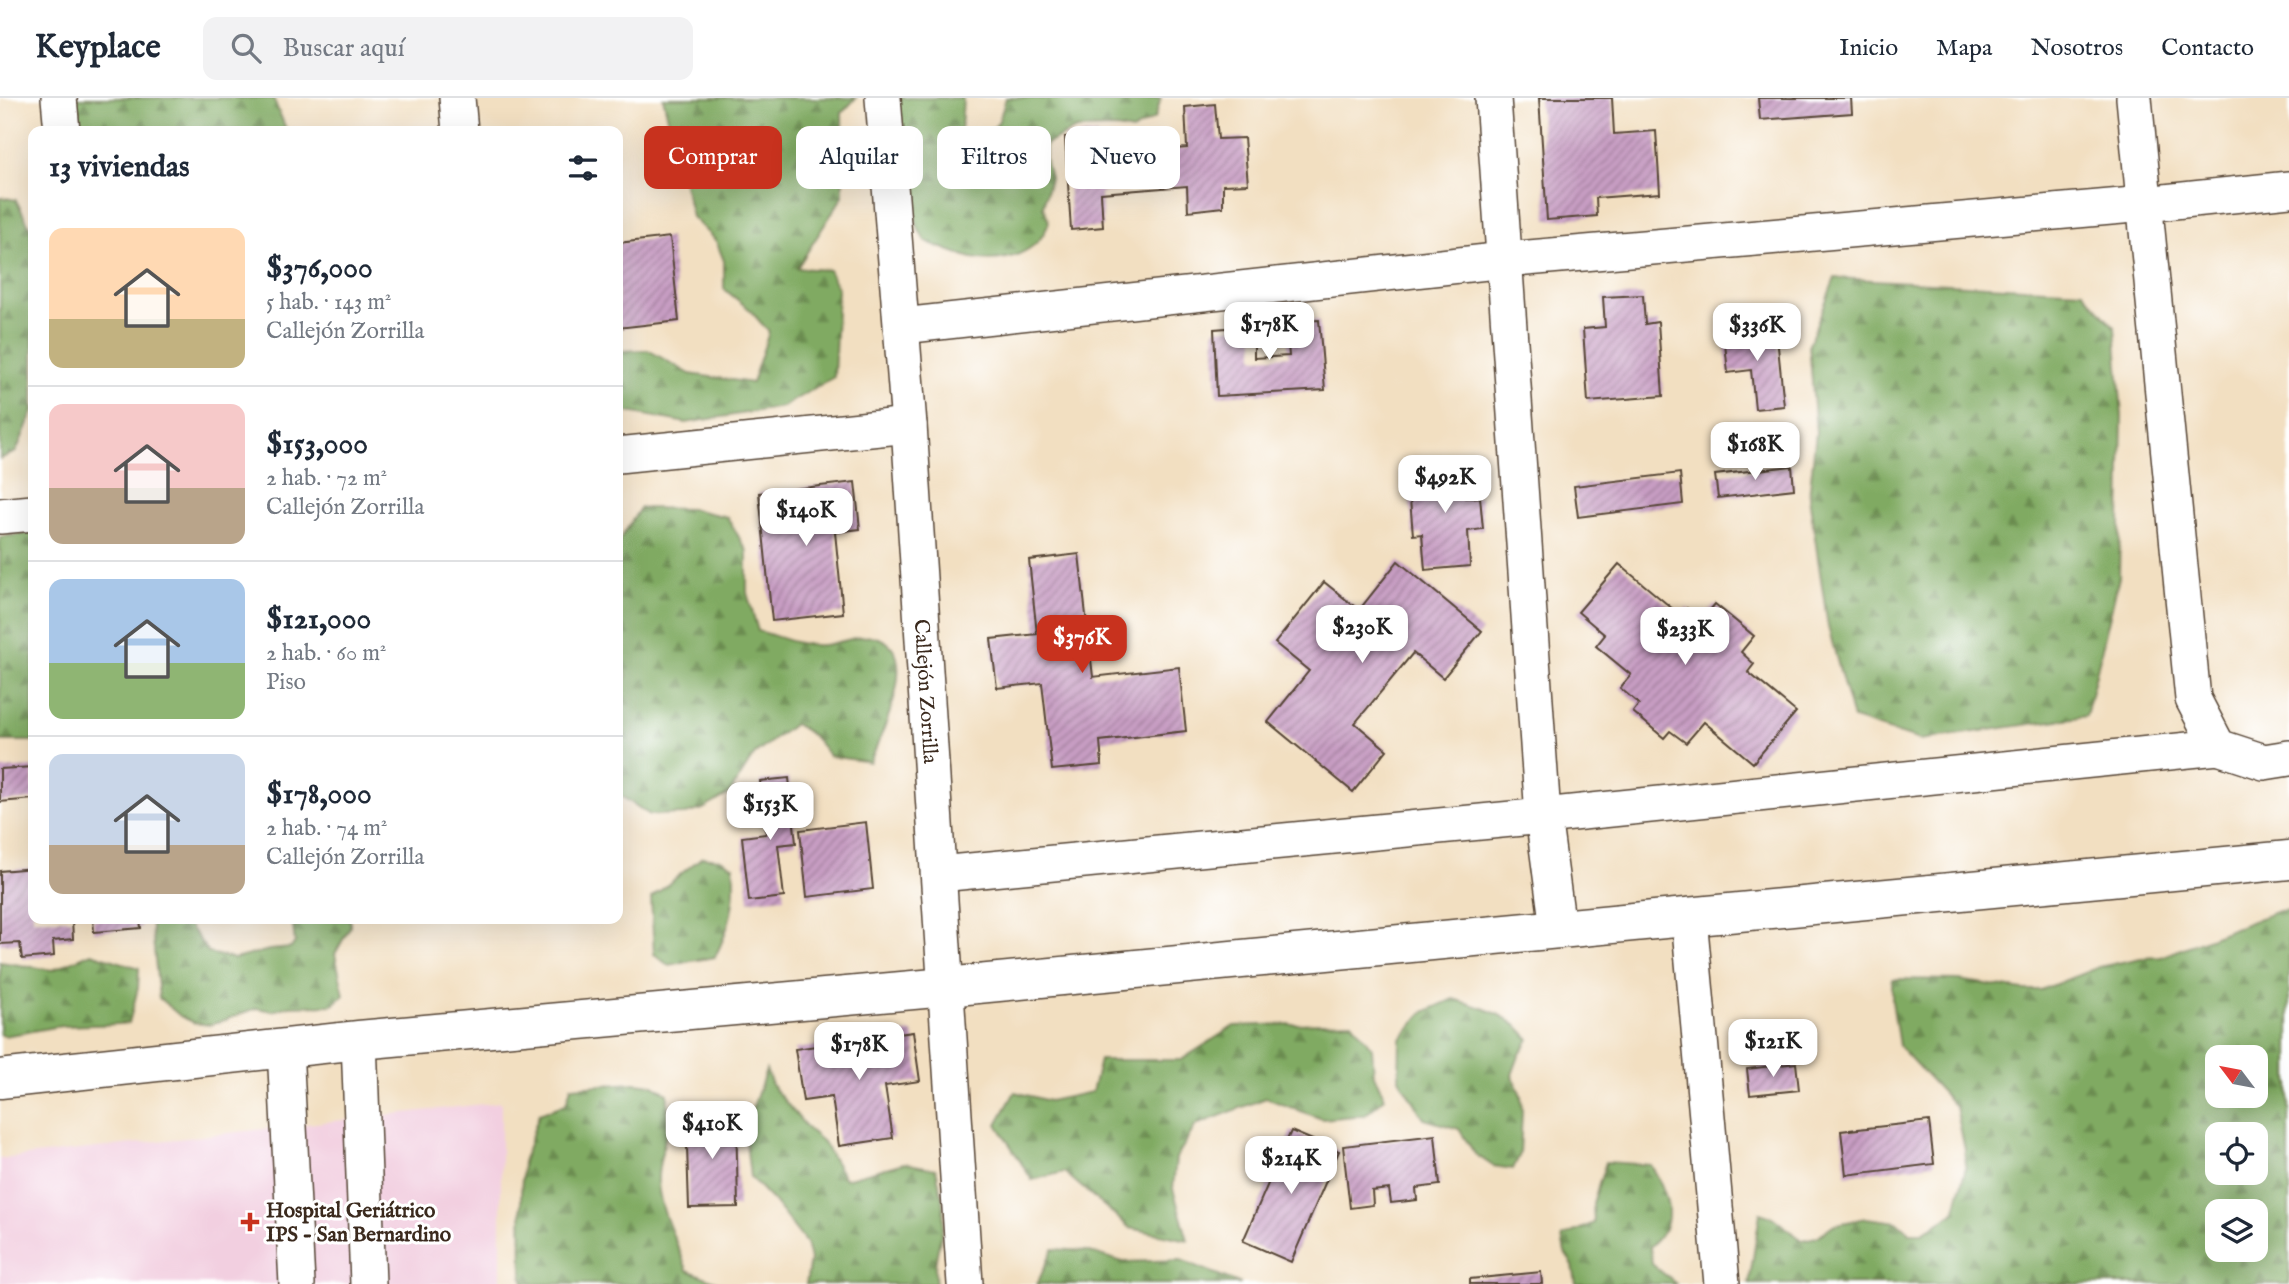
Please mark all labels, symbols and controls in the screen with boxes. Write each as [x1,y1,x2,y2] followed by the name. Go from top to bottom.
[203,17,693,80] search box
[35,27,161,69] text: Keyplace
[227,29,265,67] icon: search
[283,32,405,65] text: Buscar aquí
[1839,33,1898,64] text: Inicio
[1936,33,1992,64] text: Mapa
[2030,33,2123,64] text: Nosotros
[2161,33,2254,64] text: Contacto
[644,126,782,189] chip: Comprar
[796,126,923,189] chip: Alquilar
[937,126,1051,189] chip: Filtros
[1065,126,1180,189] chip: Nuevo
[49,149,190,187] text: 13 viviendas
[564,149,602,187] icon: filters
[266,250,373,288] text: $376,000
[105,256,189,340] icon: home
[266,288,392,317] text: 5 hab. · 143 m²
[1220,302,1318,362] pin: $178K
[1708,303,1806,363] pin: $336K
[1240,310,1298,339] text: $178K
[1729,311,1785,340] text: $336K
[266,317,425,346] text: Callejón Zorrilla
[1706,422,1804,482] pin: $168K
[266,426,368,464] text: $153,000
[1727,430,1783,459] text: $168K
[105,432,189,516] icon: home
[1396,456,1494,515] pin: $492K
[1414,463,1476,492] text: $492K
[266,464,387,493] text: 2 hab. · 72 m²
[757,489,855,548] pin: $140K
[266,493,425,522] text: Callejón Zorrilla
[776,496,836,525] text: $140K
[266,601,371,639] text: $121,000
[1313,606,1411,665] pin: $230K
[105,607,189,691] icon: home
[1636,608,1734,667] pin: $233K
[1332,613,1392,642] text: $230K
[1656,615,1714,644] text: $233K
[1033,616,1131,675] pin: $376K
[907,618,943,766] street label: Callejón Zorrilla
[1053,623,1111,652] text: $376K
[266,639,387,668] text: 2 hab. · 60 m²
[266,668,306,697] text: Piso
[266,776,372,814] text: $178,000
[105,782,189,866] icon: home
[721,782,819,842] pin: $153K
[743,790,797,819] text: $153K
[266,814,388,843] text: 2 hab. · 74 m²
[266,843,425,872] text: Callejón Zorrilla
[1724,1020,1822,1079] pin: $121K
[810,1023,908,1082] pin: $178K
[1744,1027,1802,1056] text: $121K
[830,1030,888,1059] text: $178K
[2205,1045,2268,1108] north arrow
[2205,1045,2268,1262] map controls
[663,1102,761,1161] pin: $410K
[682,1109,742,1138] text: $410K
[2205,1122,2268,1185] button: locate
[1242,1136,1340,1196] pin: $214K
[1261,1144,1321,1173] text: $214K
[266,1198,452,1249] place label: Hospital Geriátrico IPS - San Bernardino
[2205,1199,2268,1262] button: layers
[240,1212,260,1232] marker: Hospital Geriátrico IPS - San Bernardino

